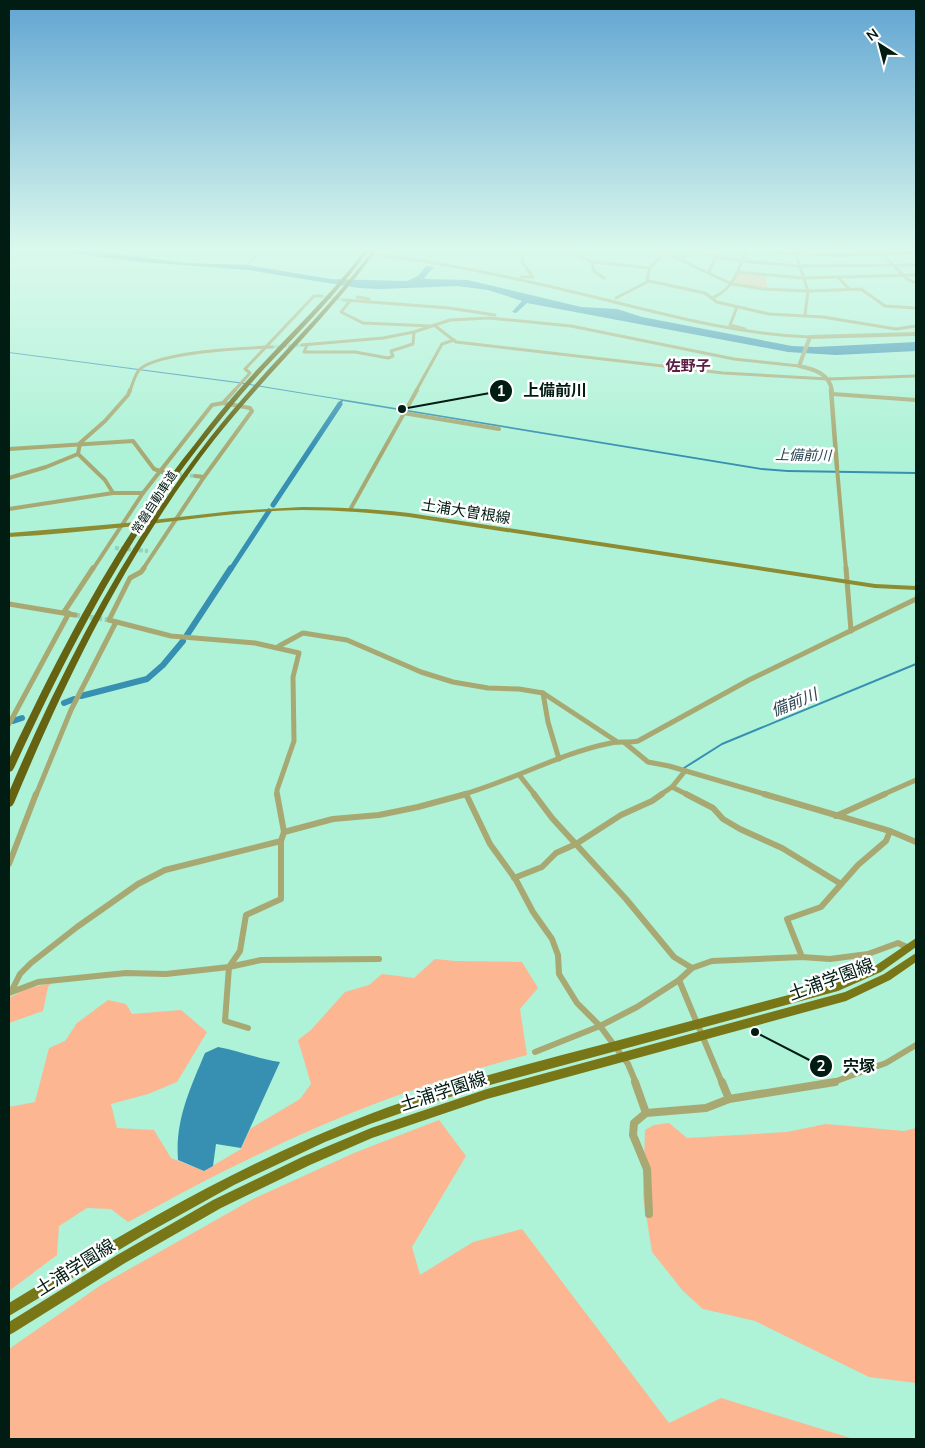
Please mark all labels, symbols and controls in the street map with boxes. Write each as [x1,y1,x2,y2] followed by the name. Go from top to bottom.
[855,20,905,70] north arrow
[863,24,882,45] text: N
[665,356,711,375] district label: 佐野子
[488,375,597,406] callout: 上備前川
[523,380,587,400] text: 上備前川
[496,381,506,400] text: 1
[775,446,833,465] water label: 上備前川
[128,468,180,536] street label: 常磐自動車道
[420,495,512,527] street label: 土浦大曽根線
[768,683,822,720] water label: 備前川
[785,953,877,1005] street label: 土浦学園線
[808,1050,885,1081] callout: 宍塚
[816,1056,826,1075] text: 2
[843,1056,875,1076] text: 宍塚
[397,1066,489,1116] street label: 土浦学園線
[31,1233,119,1301] street label: 土浦学園線

